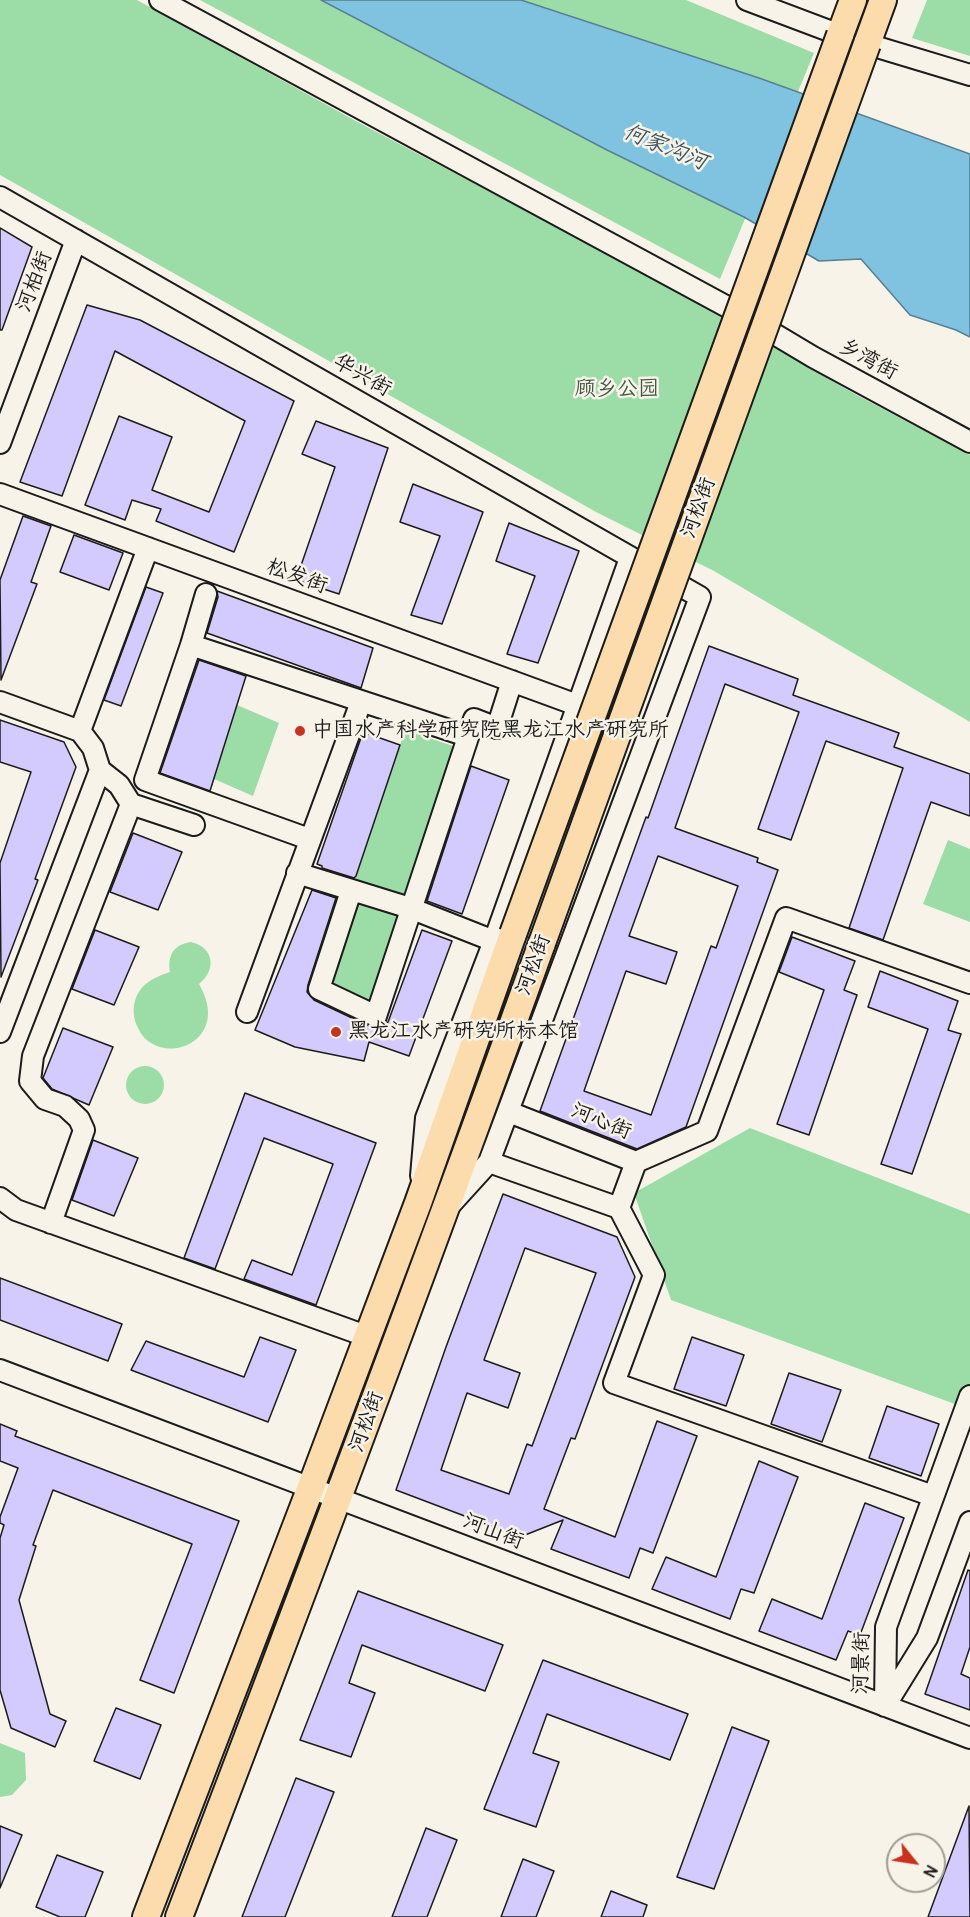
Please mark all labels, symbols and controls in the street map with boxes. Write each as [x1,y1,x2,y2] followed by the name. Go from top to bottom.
[619,119,711,177] water label: 何家沟河
[12,248,58,316] street label: 河柏街
[834,334,902,386] street label: 乡湾街
[328,349,396,403] street label: 华兴街
[575,377,659,403] park label: 顾乡公园
[676,474,722,542] street label: 河松街
[263,554,331,600] street label: 松发街
[312,718,669,744] place label: 中国水产科学研究院黑龙江水产研究所
[293,724,307,738] marker: 中国水产科学研究院黑龙江水产研究所
[511,931,557,999] street label: 河松街
[348,1019,579,1045] place label: 黑龙江水产研究所标本馆
[329,1025,343,1039] marker: 黑龙江水产研究所标本馆
[567,1099,635,1145] street label: 河心街
[344,1388,390,1456] street label: 河松街
[459,1509,527,1555] street label: 河山街
[848,1631,876,1695] street label: 河景街
[886,1833,946,1893] north arrow
[918,1861,941,1881] text: N

